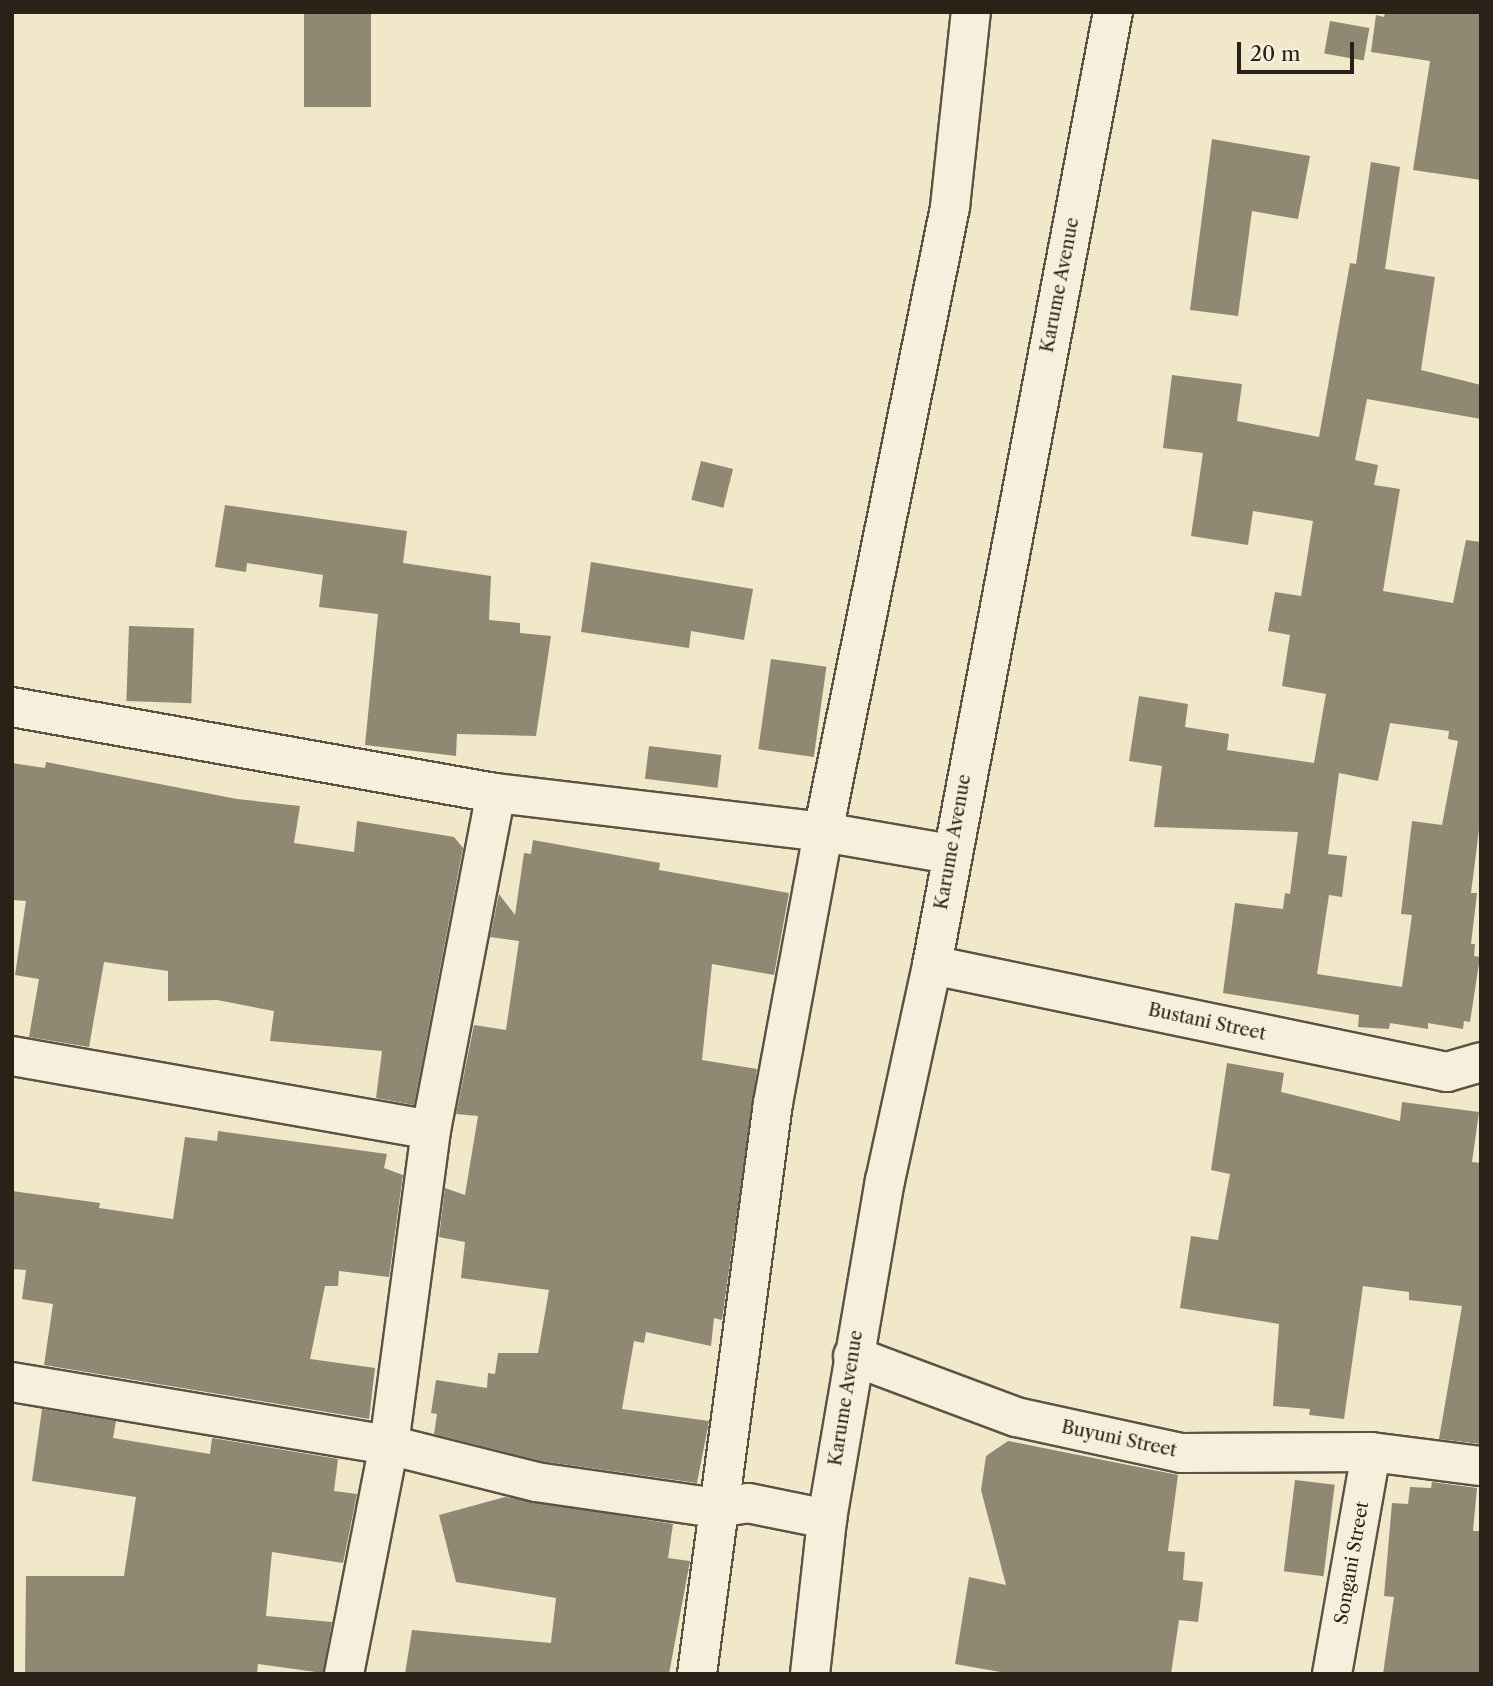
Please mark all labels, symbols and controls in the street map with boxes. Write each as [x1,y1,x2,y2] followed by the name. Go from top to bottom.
[1241,28,1358,72] scale bar
[1250,41,1301,66] text: 20 m
[1036,215,1084,355] street label: Karume Avenue
[930,772,976,912] street label: Karume Avenue
[1146,999,1268,1045] street label: Bustani Street
[825,1328,867,1468] street label: Karume Avenue
[1059,1416,1179,1462] street label: Buyuni Street
[1331,1500,1373,1626] street label: Songani Street

